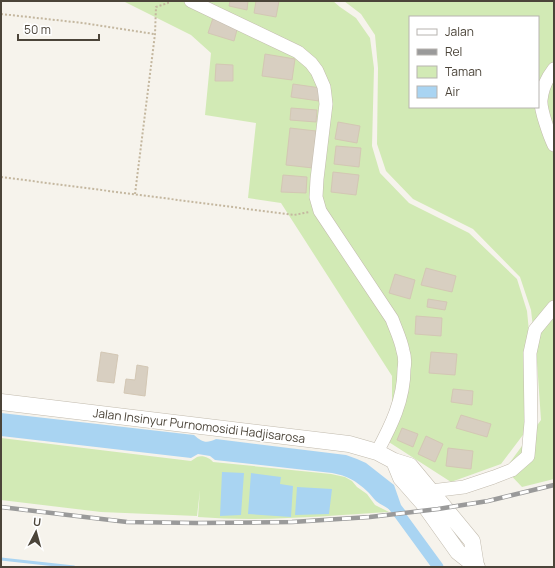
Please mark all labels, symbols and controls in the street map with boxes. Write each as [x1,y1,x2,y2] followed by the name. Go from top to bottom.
[18,16,99,42] scale bar
[409,16,539,108] legend
[24,21,51,38] text: 50 m
[445,23,474,40] text: Jalan
[445,43,462,60] text: Rel
[445,63,482,80] text: Taman
[445,83,460,100] text: Air
[92,404,306,447] street label: Jalan Insinyur Purnomosidi Hadjisarosa
[16,512,56,552] north arrow
[32,514,42,529] text: U

